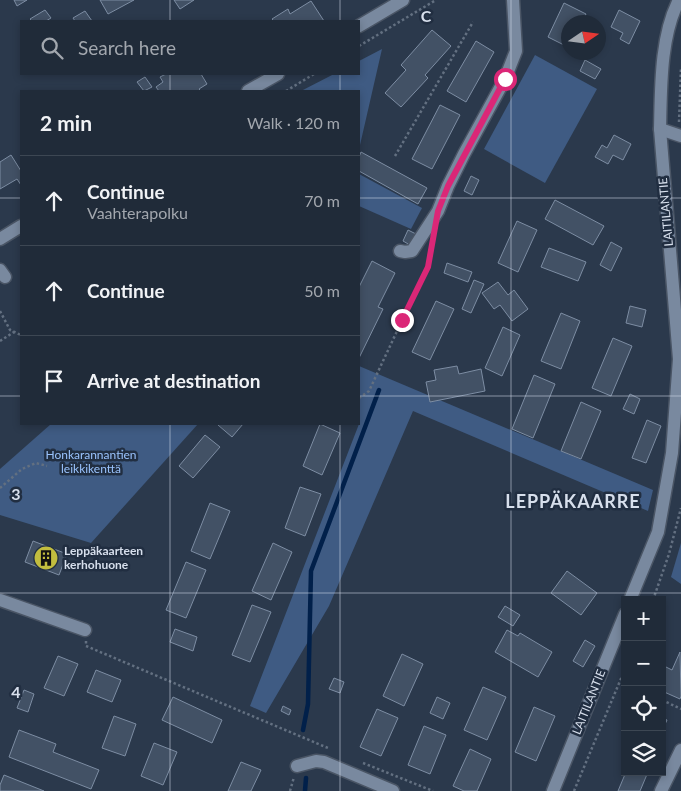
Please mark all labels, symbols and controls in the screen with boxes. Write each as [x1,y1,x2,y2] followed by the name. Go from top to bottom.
[421,6,432,25] text: C
[561,15,606,60] north arrow
[20,20,360,75] search box
[38,34,66,62] icon: search
[78,36,176,59] text: Search here
[494,68,517,91] route start
[40,110,92,135] text: 2 min
[247,113,340,132] text: Walk · 120 m
[655,177,676,247] street label: LAITILANTIE
[87,180,165,203] text: Continue
[40,187,68,215] icon: ahead
[304,191,340,210] text: 70 m
[87,203,188,222] text: Vaahterapolku
[40,277,68,305] icon: ahead
[87,279,165,302] text: Continue
[304,281,340,300] text: 50 m
[391,309,414,332] route end
[40,367,68,395] icon: arrive
[87,369,260,392] text: Arrive at destination
[45,447,137,476] park label: Honkarannantien leikkikenttä
[11,484,21,503] text: 3
[505,490,641,512] district label: LEPPÄKAARRE
[64,543,143,572] place label: Leppäkaarteen kerhohuone
[33,545,59,571] building icon: Leppäkaarteen kerhohuone
[621,596,666,776] map controls
[621,596,666,641] button: +
[621,641,666,686] button: −
[569,667,608,737] street label: LAITILANTIE
[11,682,21,701] text: 4
[621,686,666,731] button: locate
[621,731,666,776] button: layers

